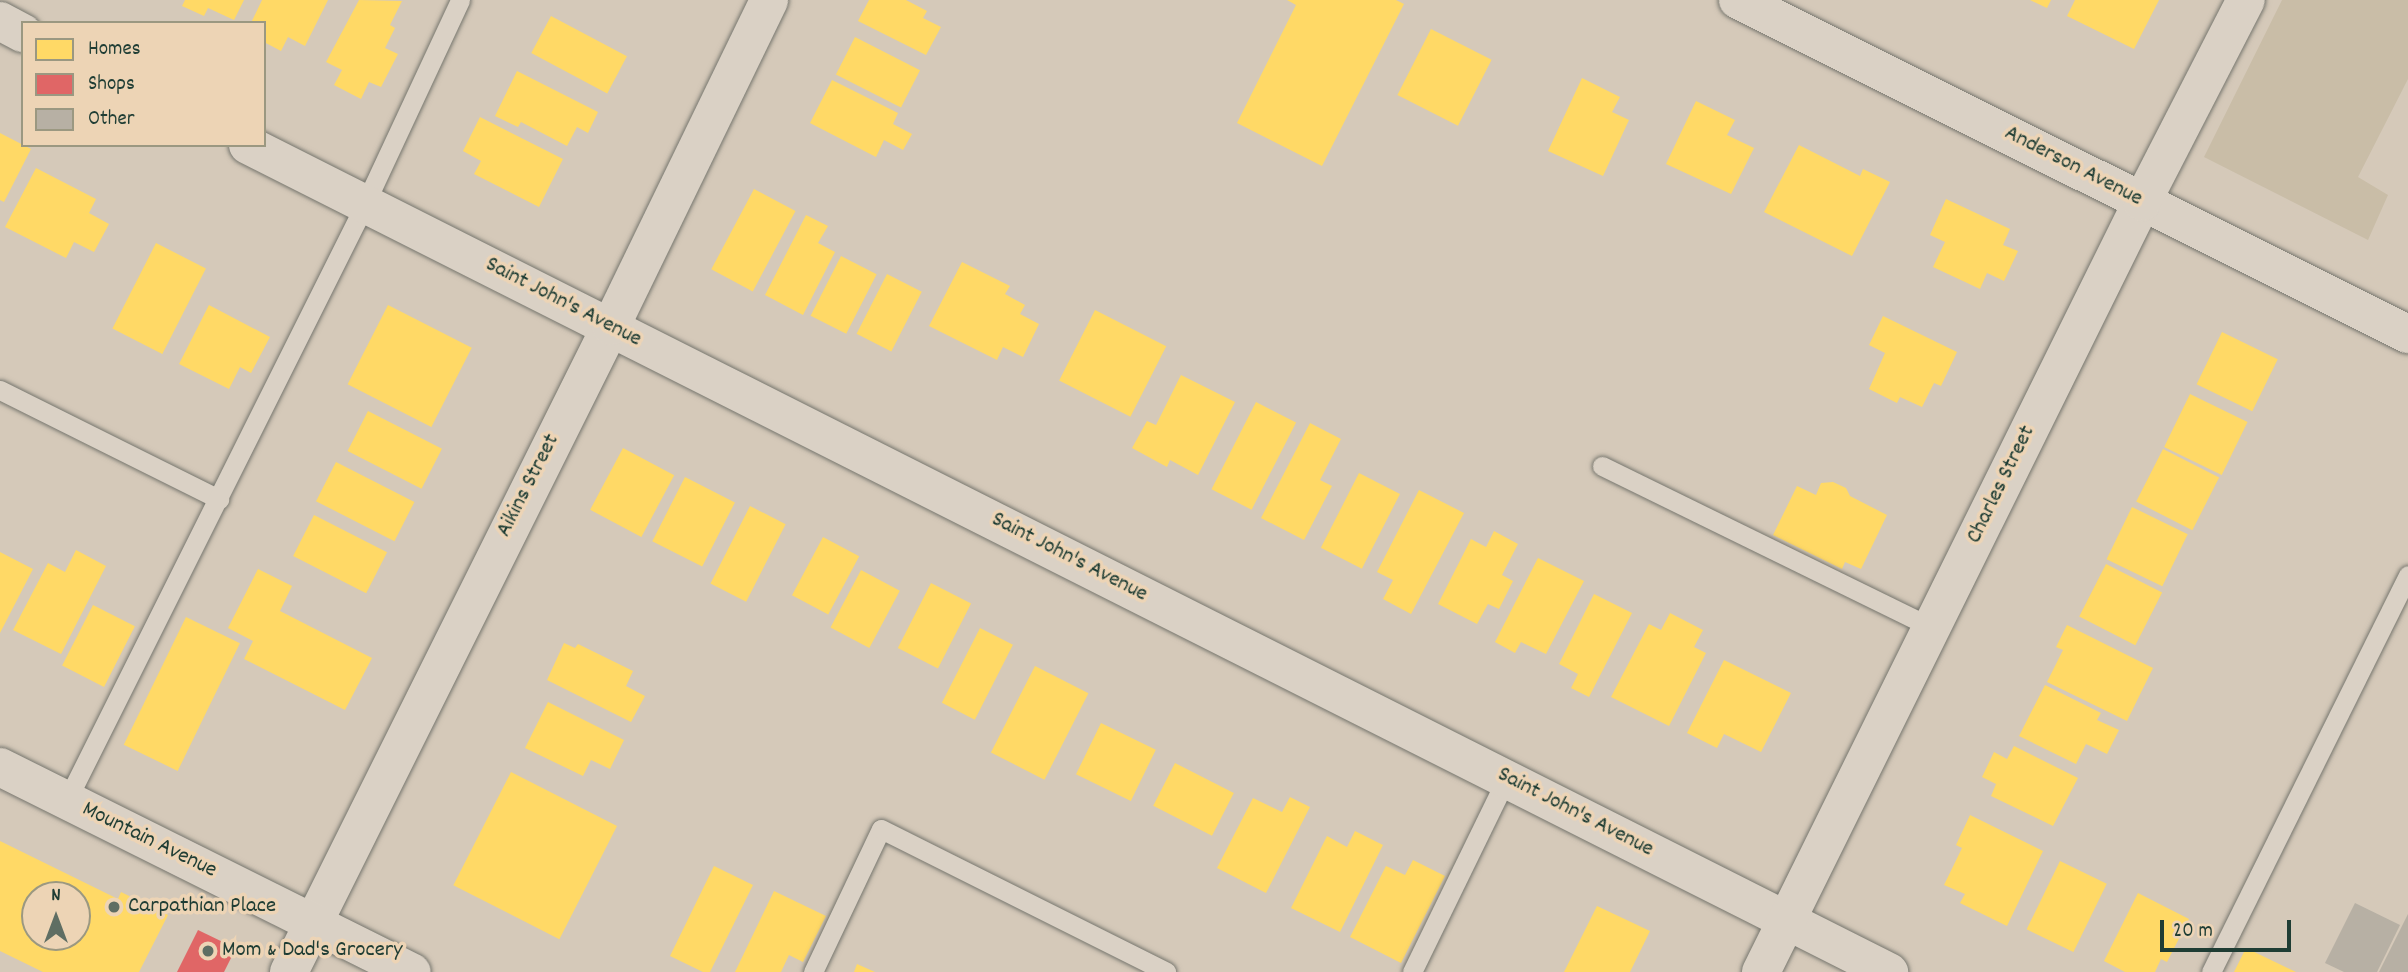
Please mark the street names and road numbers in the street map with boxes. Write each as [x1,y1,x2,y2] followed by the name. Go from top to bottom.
[1999,120,2147,214] street label: Anderson Avenue
[480,252,646,354] street label: Saint John's Avenue
[1962,422,2042,548] street label: Charles Street
[491,430,567,542] street label: Aikins Street
[986,507,1152,609] street label: Saint John's Avenue
[1492,762,1658,864] street label: Saint John's Avenue
[77,796,221,886] street label: Mountain Avenue

